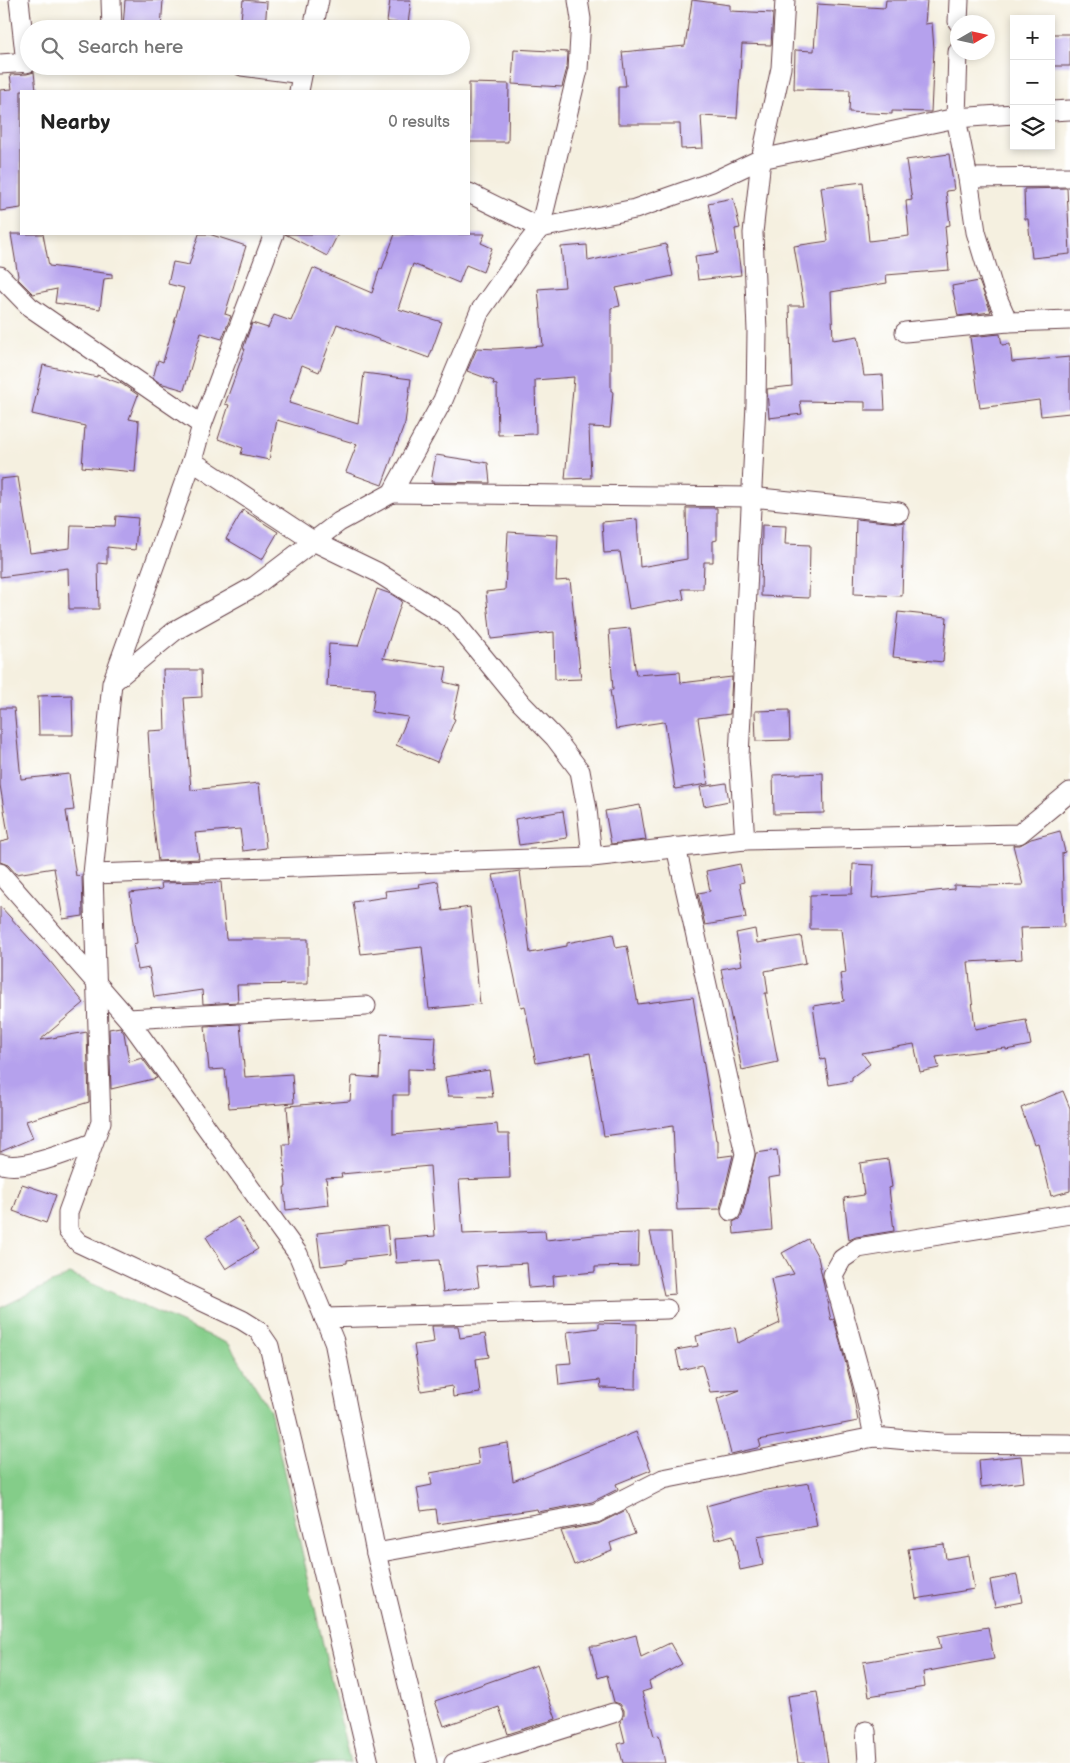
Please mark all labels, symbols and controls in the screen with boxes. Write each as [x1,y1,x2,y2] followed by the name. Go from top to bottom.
[950,15,995,60] north arrow
[1010,15,1055,150] map controls
[1010,15,1055,60] button: +
[20,20,470,75] search box
[38,34,66,62] icon: search
[78,36,183,59] text: Search here
[1010,60,1055,105] button: −
[1010,105,1055,150] button: layers
[40,110,110,135] text: Nearby
[388,113,450,132] text: 0 results

